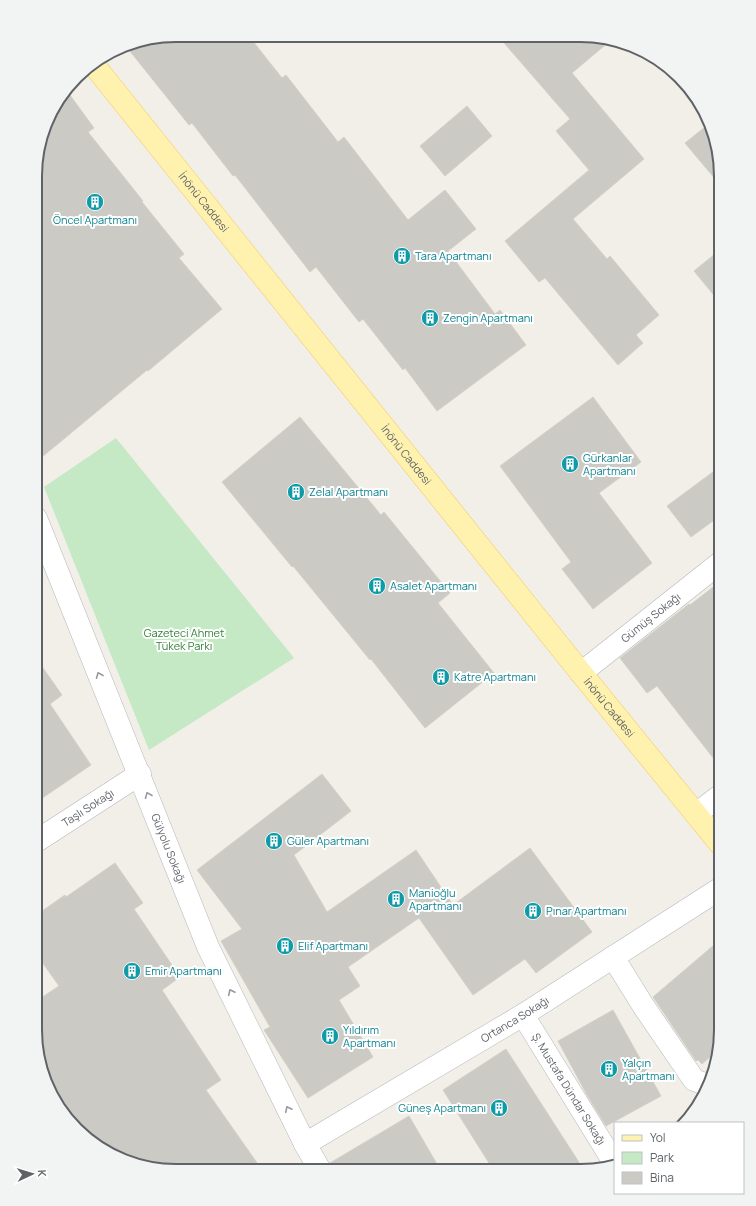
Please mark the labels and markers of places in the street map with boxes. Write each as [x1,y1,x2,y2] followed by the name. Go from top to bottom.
[85,192,105,212] building icon: Öncel Apartmanı
[53,212,137,227] place label: Öncel Apartmanı
[392,246,412,266] building icon: Tara Apartmanı
[415,248,491,263] place label: Tara Apartmanı
[420,308,440,328] building icon: Zengin Apartmanı
[443,310,533,325] place label: Zengin Apartmanı
[583,450,636,478] place label: Gürkanlar Apartmanı
[560,454,580,474] building icon: Gürkanlar Apartmanı
[286,482,306,502] building icon: Zelal Apartmanı
[309,484,388,499] place label: Zelal Apartmanı
[367,576,387,596] building icon: Asalet Apartmanı
[390,578,477,593] place label: Asalet Apartmanı
[431,667,451,687] building icon: Katre Apartmanı
[454,669,536,684] place label: Katre Apartmanı
[264,831,284,851] building icon: Güler Apartmanı
[287,833,369,848] place label: Güler Apartmanı
[409,885,462,913] place label: Manioğlu Apartmanı
[386,889,406,909] building icon: Manioğlu Apartmanı
[523,901,543,921] building icon: Pınar Apartmanı
[546,903,627,918] place label: Pınar Apartmanı
[275,936,295,956] building icon: Elif Apartmanı
[298,938,368,953] place label: Elif Apartmanı
[122,961,142,981] building icon: Emir Apartmanı
[145,963,222,978] place label: Emir Apartmanı
[343,1022,396,1050] place label: Yıldırım Apartmanı
[320,1026,340,1046] building icon: Yıldırım Apartmanı
[622,1055,675,1083] place label: Yalçın Apartmanı
[599,1059,619,1079] building icon: Yalçın Apartmanı
[489,1098,509,1118] building icon: Güneş Apartmanı
[398,1100,486,1115] place label: Güneş Apartmanı

